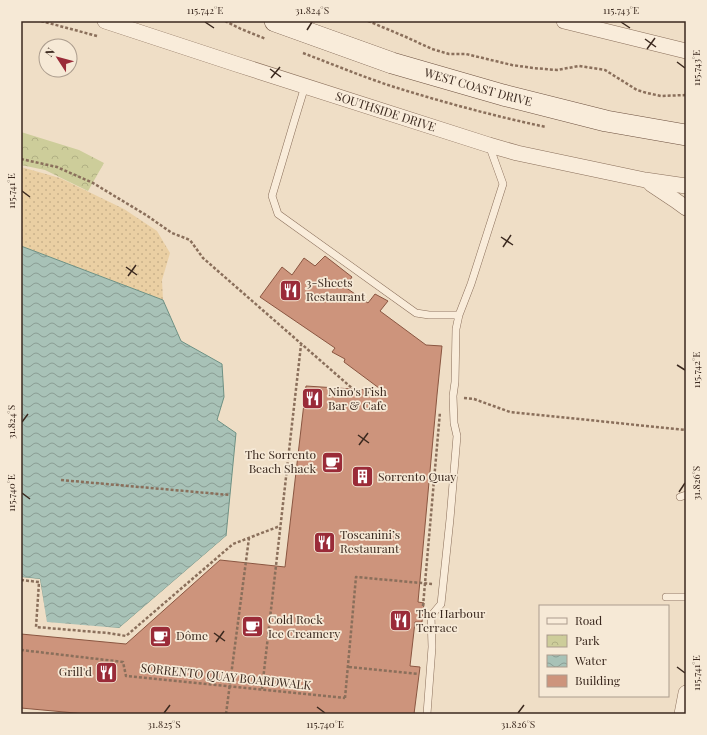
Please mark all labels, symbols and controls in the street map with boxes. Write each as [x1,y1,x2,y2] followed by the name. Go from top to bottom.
[187,3,223,17] text: 115.742°E
[295,3,329,17] text: 31.824°S
[603,3,639,17] text: 115.743°E
[38,38,78,78] north arrow
[41,44,58,59] text: N
[689,50,703,86] text: 115.743°E
[422,63,534,109] street label: WEST COAST DRIVE
[334,87,438,135] street label: SOUTHSIDE DRIVE
[4,173,18,209] text: 115.741°E
[306,274,366,304] place label: 3-Sheets Restaurant
[277,277,303,303] restaurant icon: 3-Sheets Restaurant
[689,352,703,388] text: 115.742°E
[328,383,387,413] place label: Nino's Fish Bar & Cafe
[299,386,325,412] restaurant icon: Nino's Fish Bar & Cafe
[4,405,18,439] text: 31.824°S
[245,446,316,476] place label: The Sorrento Beach Shack
[319,449,345,475] cafe icon: The Sorrento Beach Shack
[349,464,375,490] building icon: Sorrento Quay
[689,466,703,500] text: 31.826°S
[378,468,456,484] place label: Sorrento Quay
[4,474,18,512] text: 115.740°E
[340,526,400,556] place label: Toscanini’s Restaurant
[311,529,337,555] restaurant icon: Toscanini’s Restaurant
[416,605,486,635] place label: The Harbour Terrace
[539,605,669,697] legend
[388,608,414,634] restaurant icon: The Harbour Terrace
[268,611,340,641] place label: Cold Rock Ice Creamery
[575,612,602,628] text: Road
[240,614,266,640] cafe icon: Cold Rock Ice Creamery
[147,623,173,649] cafe icon: Dôme
[176,627,208,643] place label: Dôme
[575,632,600,648] text: Park
[574,652,608,668] text: Water
[689,655,703,691] text: 115.741°E
[94,659,120,685] restaurant icon: Grill'd
[140,659,312,693] street label: SORRENTO QUAY BOARDWALK
[59,663,92,679] place label: Grill'd
[575,672,621,688] text: Building
[147,717,181,731] text: 31.825°S
[306,717,344,731] text: 115.740°E
[501,717,535,731] text: 31.826°S

